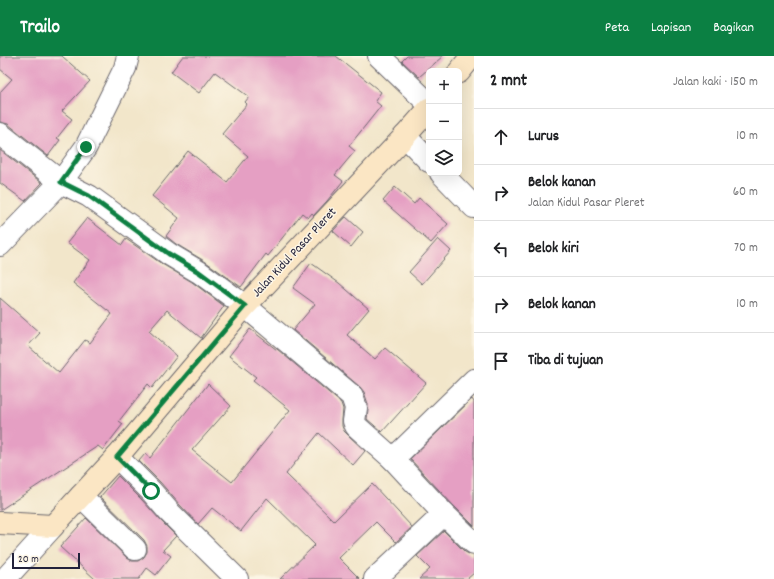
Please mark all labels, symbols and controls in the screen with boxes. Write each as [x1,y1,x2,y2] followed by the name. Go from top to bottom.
[20,15,60,42] text: Trailo
[605,18,629,38] text: Peta
[651,18,691,38] text: Lapisan
[713,18,754,38] text: Bagikan
[426,68,462,176] map controls
[426,68,462,104] button: +
[490,70,527,94] text: 2 mnt
[673,73,758,92] text: Jalan kaki · 150 m
[426,104,462,140] button: −
[490,126,512,148] icon: ahead
[528,126,559,148] text: Lurus
[736,127,758,146] text: 10 m
[77,138,95,156] route end
[426,140,462,176] button: layers
[528,172,596,194] text: Belok kanan
[490,182,512,204] icon: right
[733,183,758,202] text: 60 m
[528,194,645,213] text: Jalan Kidul Pasar Pleret
[248,204,342,302] street label: Jalan Kidul Pasar Pleret
[490,238,512,260] icon: left
[528,238,579,260] text: Belok kiri
[734,239,758,258] text: 70 m
[490,294,512,316] icon: right
[528,294,596,316] text: Belok kanan
[736,295,758,314] text: 10 m
[490,350,512,372] icon: arrive
[528,350,603,372] text: Tiba di tujuan
[142,482,160,500] route start
[12,551,80,570] scale bar
[18,552,39,568] text: 20 m

